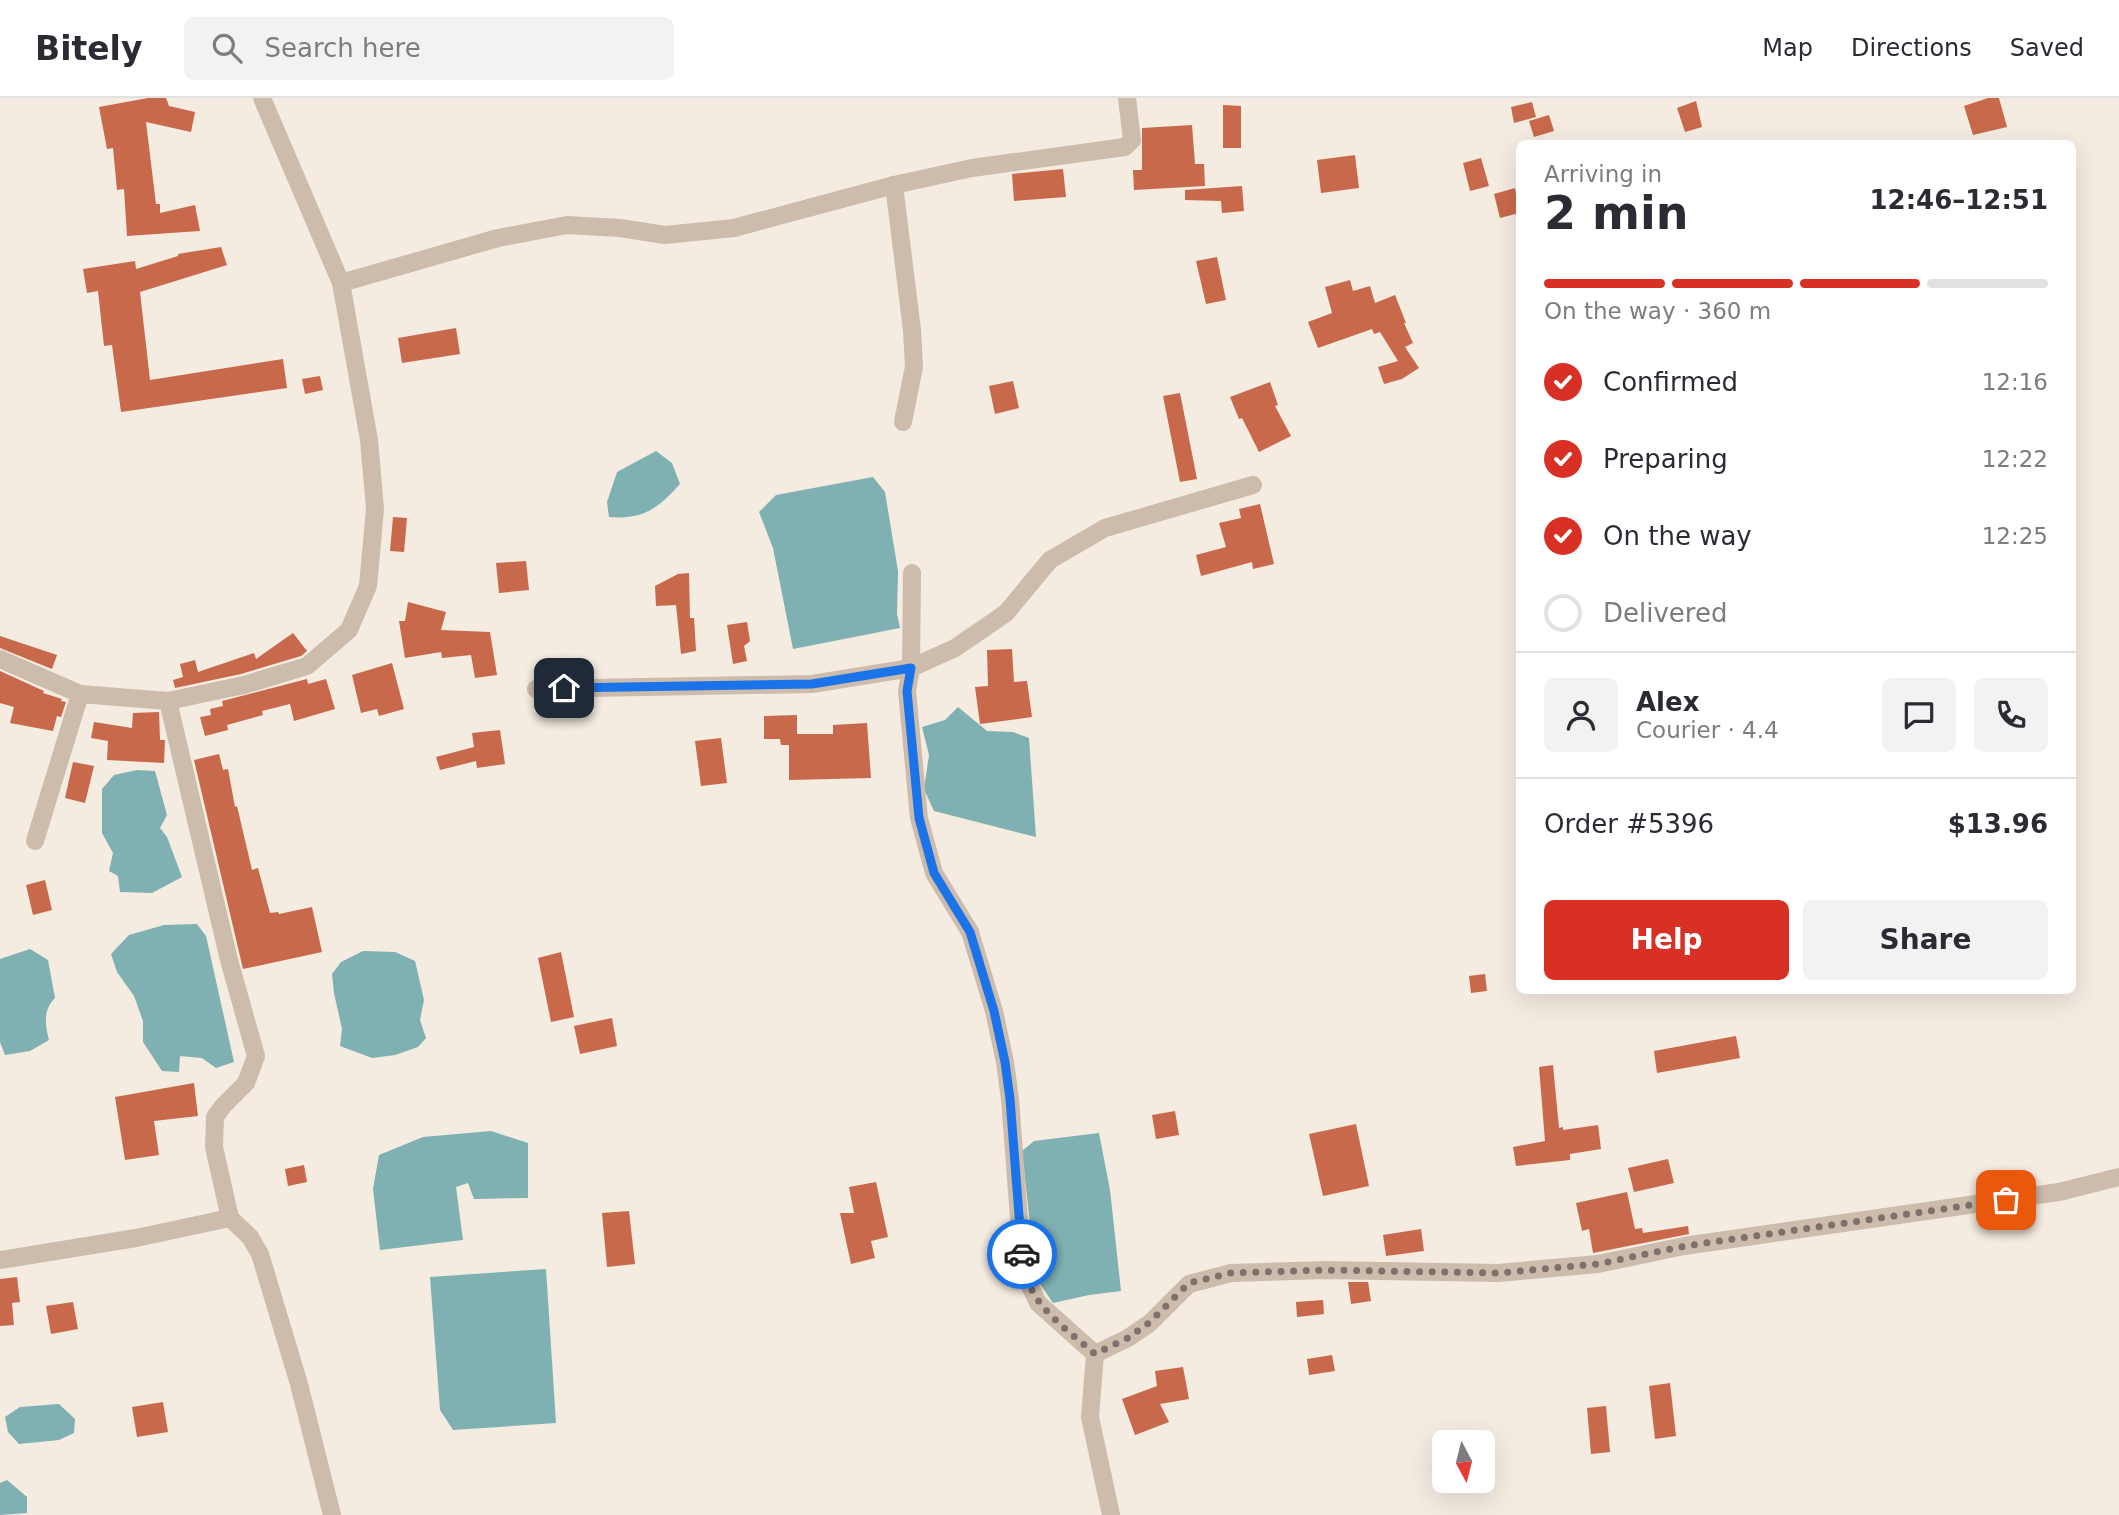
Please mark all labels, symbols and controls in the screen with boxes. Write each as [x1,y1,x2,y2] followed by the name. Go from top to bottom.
[184,17,674,80] search box
[35,29,142,68] text: Bitely
[208,29,246,67] icon: search
[264,33,421,63] text: Search here
[1762,34,1813,62] text: Map
[1851,34,1972,62] text: Directions
[2010,34,2084,62] text: Saved
[1544,161,1662,187] text: Arriving in
[1869,185,2048,215] text: 12:46–12:51
[1544,186,1688,240] text: 2 min
[1544,298,1771,324] text: On the way · 360 m
[1544,363,1582,401] icon: check
[1603,367,1738,397] text: Confirmed
[1982,369,2048,395] text: 12:16
[1544,440,1582,478] icon: check
[1603,444,1728,474] text: Preparing
[1982,446,2048,472] text: 12:22
[1544,517,1582,555] icon: check
[1603,521,1752,551] text: On the way
[1982,523,2048,549] text: 12:25
[1603,598,1727,628] text: Delivered
[534,658,594,718] pin
[545,669,583,707] icon: home
[1544,678,1618,752] button: person
[1882,678,1956,752] button: chat
[1974,678,2048,752] button: phone
[1636,687,1699,717] text: Alex
[1636,717,1779,743] text: Courier · 4.4
[1544,809,1714,839] text: Order #5396
[1948,809,2048,839] text: $13.96
[1544,900,1789,980] button: Help
[1803,900,2048,980] button: Share
[1976,1170,2036,1230] pin
[1987,1181,2025,1219] icon: bag
[987,1219,1057,1289] courier
[1003,1235,1041,1273] icon: car
[1432,1430,1494,1493] north arrow
[1432,1430,1495,1493] map controls

